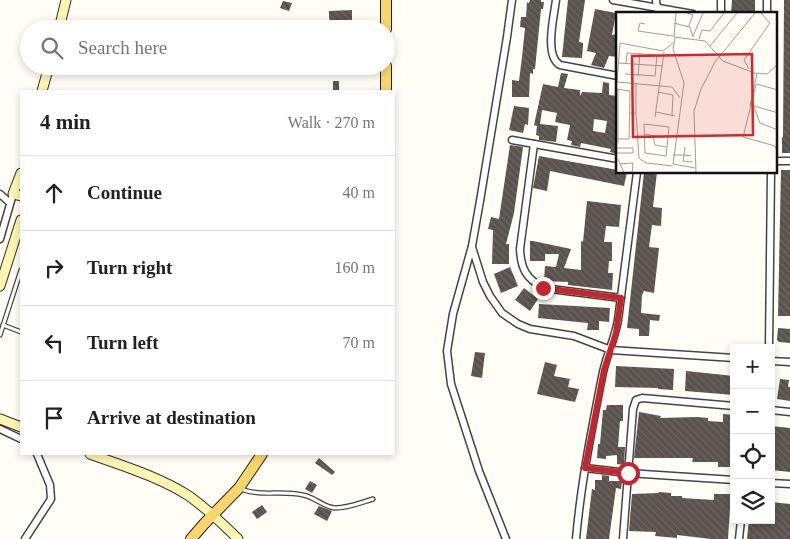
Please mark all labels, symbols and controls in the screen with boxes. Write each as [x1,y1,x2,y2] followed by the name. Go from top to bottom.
[616,12,778,174] inset map
[20,20,395,75] search box
[38,34,66,62] icon: search
[78,37,167,58] text: Search here
[40,110,91,134] text: 4 min
[288,114,375,131] text: Walk · 270 m
[40,179,68,207] icon: ahead
[87,182,162,203] text: Continue
[343,184,375,201] text: 40 m
[40,254,68,282] icon: right
[87,257,172,278] text: Turn right
[335,259,375,276] text: 160 m
[532,277,555,300] route end
[40,329,68,357] icon: left
[87,332,159,353] text: Turn left
[343,334,375,351] text: 70 m
[730,344,775,524] map controls
[730,344,775,389] button: +
[730,389,775,434] button: −
[40,404,68,432] icon: arrive
[87,407,256,428] text: Arrive at destination
[730,434,775,479] button: locate
[617,462,640,485] route start
[730,479,775,524] button: layers

